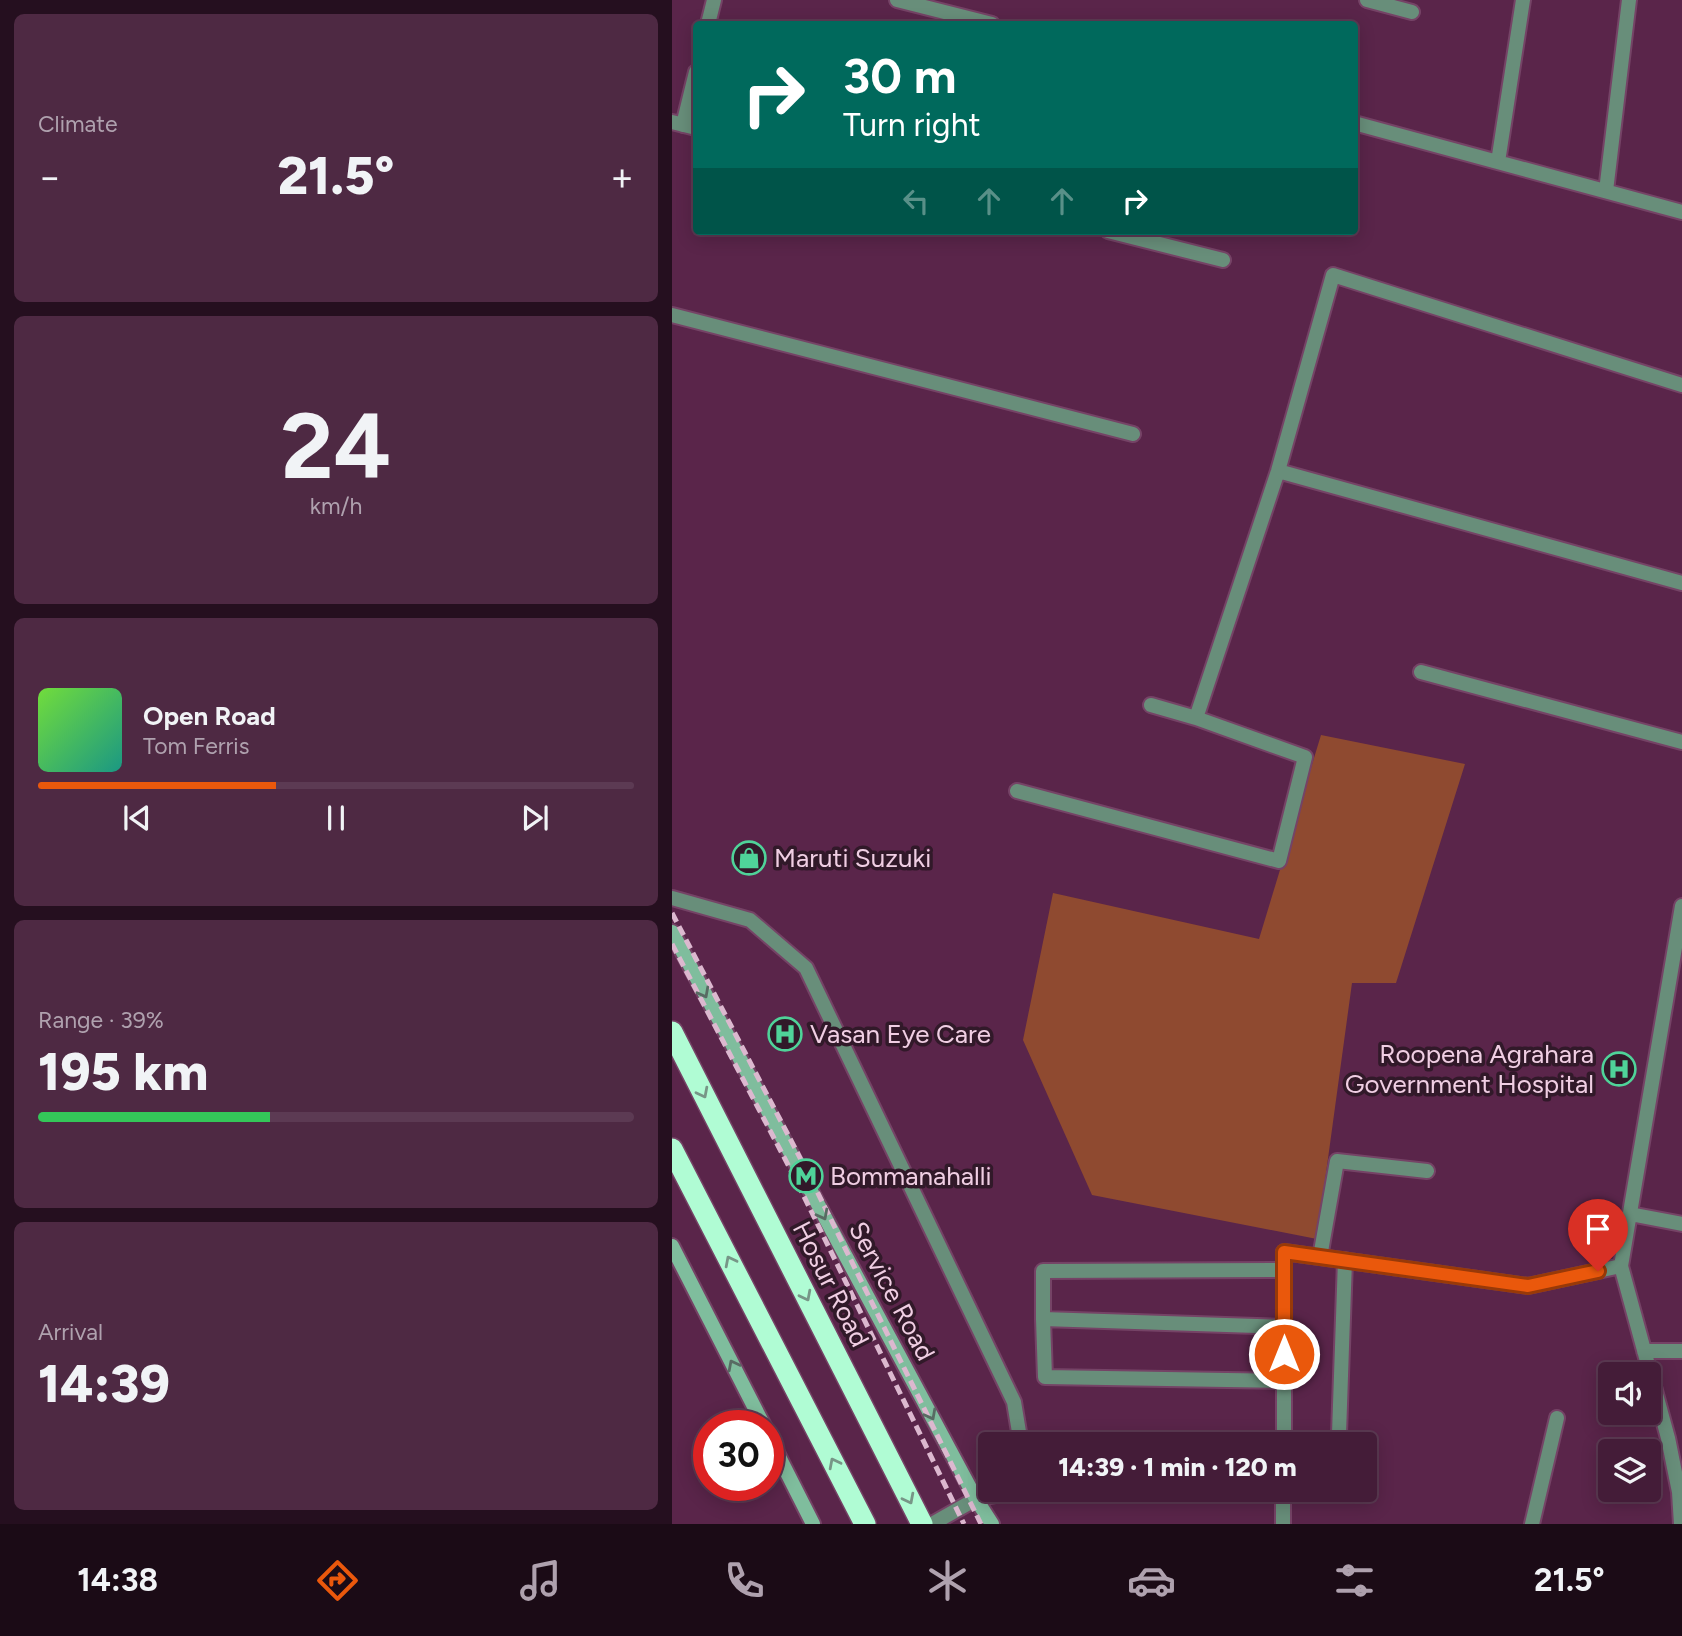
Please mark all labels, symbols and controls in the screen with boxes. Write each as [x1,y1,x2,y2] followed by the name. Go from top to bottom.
[843,46,956,105] text: 30 m
[728,49,819,140] icon: right
[843,106,981,144] text: Turn right
[38,110,117,138] text: Climate
[278,145,394,207] text: 21.5°
[38,154,62,200] text: −
[610,154,634,200] text: +
[897,182,935,220] icon: left
[970,182,1008,220] icon: ahead
[1043,182,1081,220] icon: ahead
[1116,182,1154,220] icon: right
[281,392,391,501] text: 24
[310,492,362,520] text: km/h
[143,700,276,732] text: Open Road
[143,732,249,760] text: Tom Ferris
[118,799,156,837] icon: previous
[317,799,355,837] icon: pause
[516,799,554,837] icon: next
[730,839,768,877] shop icon: Maruti Suzuki
[774,842,931,874] place label: Maruti Suzuki
[696,985,709,998] one-way arrow
[38,1006,164,1034] text: Range · 39%
[766,1015,804,1053] hospital icon: Vasan Eye Care
[810,1018,991,1050] place label: Vasan Eye Care
[1345,1038,1594,1100] place label: Roopena Agrahara Government Hospital
[38,1041,208,1103] text: 195 km
[1600,1050,1638,1088] hospital icon: Roopena Agrahara Government Hospital
[694,1086,708,1098] one-way arrow
[787,1157,825,1195] metro station icon: Bommanahalli
[830,1160,992,1192] place label: Bommanahalli
[1568,1199,1628,1271] pin
[815,1208,829,1220] one-way arrow
[1579,1210,1617,1248] icon: arrive
[786,1216,876,1352] street label: Hosur Road
[842,1216,942,1366] street label: Service Road
[724,1256,738,1268] one-way arrow
[797,1289,811,1301] one-way arrow
[1247,1317,1321,1391] position arrow
[38,1318,103,1346] text: Arrival
[38,1353,170,1415] text: 14:39
[727,1360,741,1373] one-way arrow
[1598,1362,1661,1502] map controls
[1598,1362,1661,1425] button: sound
[923,1408,936,1420] one-way arrow
[693,1410,784,1501] speed limit sign: 30
[1598,1439,1661,1502] button: layers
[1058,1451,1297,1483] text: 14:39 · 1 min · 120 m
[829,1458,842,1470] one-way arrow
[901,1492,914,1504] one-way arrow
[313,1556,362,1605] icon: directions
[516,1556,565,1605] icon: music
[720,1556,769,1605] icon: phone
[923,1556,972,1605] icon: climate
[1127,1556,1176,1605] icon: car
[1330,1556,1379,1605] icon: filters
[77,1561,158,1599] text: 14:38
[1534,1561,1605,1599] text: 21.5°

